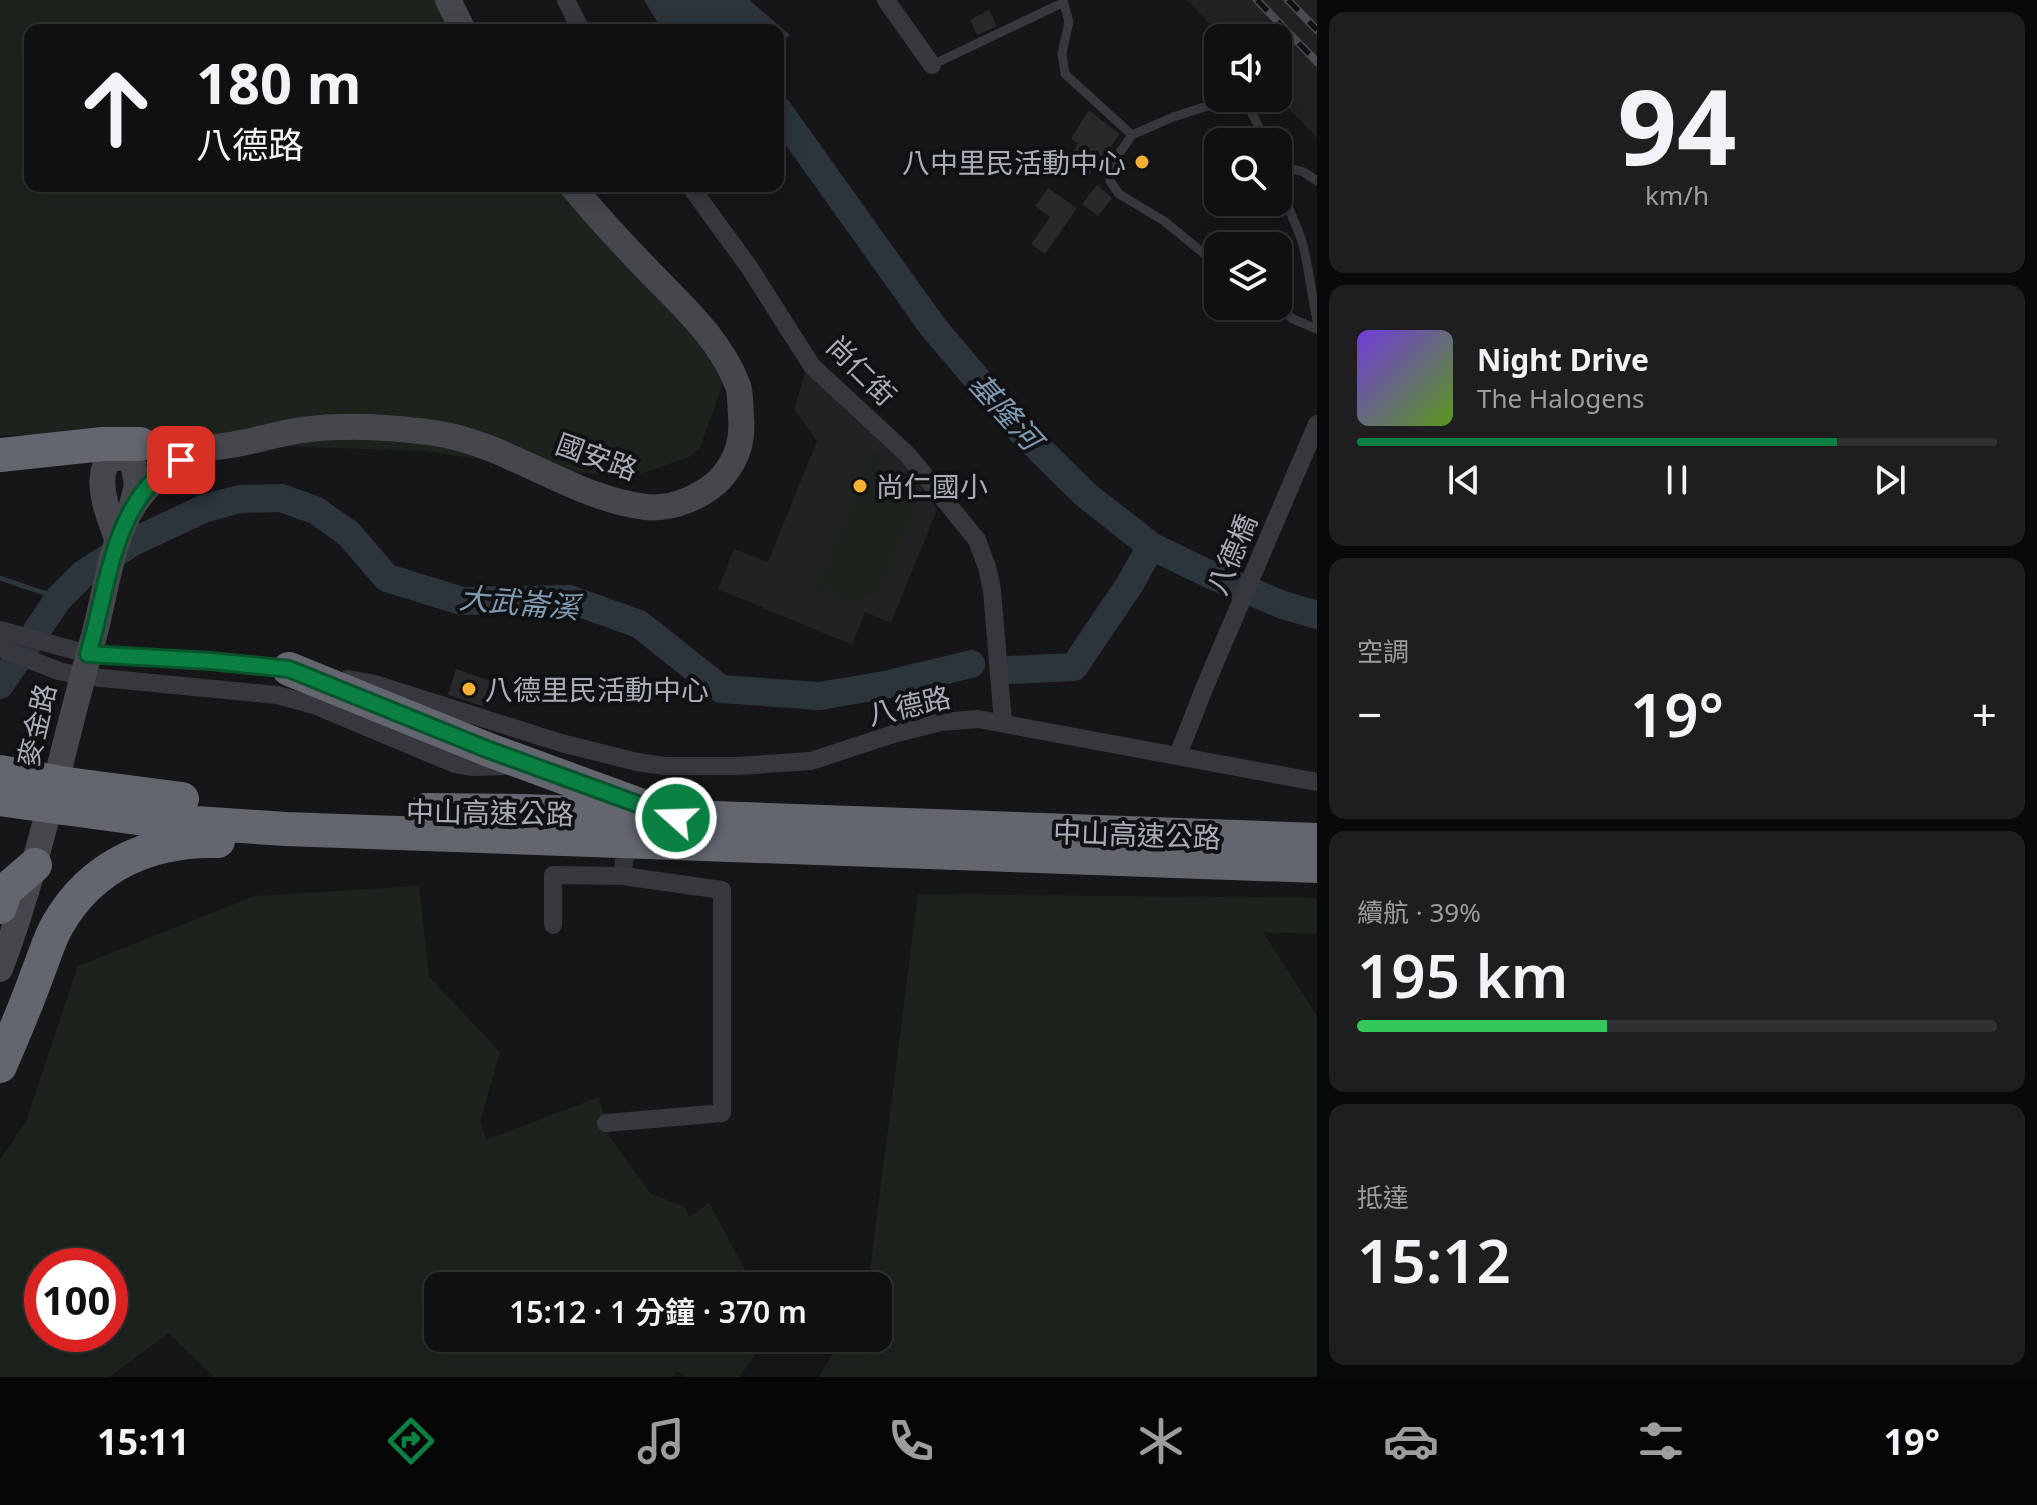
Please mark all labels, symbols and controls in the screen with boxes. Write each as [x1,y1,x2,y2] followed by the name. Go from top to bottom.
[1204,24,1292,320] map controls
[1204,24,1292,112] button: sound
[196,44,361,120] text: 180 m
[1618,54,1736,195] text: 94
[64,56,168,160] icon: ahead
[196,120,304,169] text: 八德路
[1204,128,1292,216] button: search
[902,143,1126,181] place label: 八中里民活動中心
[1133,153,1151,171] marker: 八中里民活動中心
[1645,177,1709,213] text: km/h
[1204,232,1292,320] button: layers
[819,327,905,413] street label: 尚仁街
[1477,339,1649,380] text: Night Drive
[961,364,1055,462] water label: 基隆河
[1477,380,1644,416] text: The Halogens
[551,424,643,488] street label: 國安路
[147,426,215,494] pin
[159,438,203,482] icon: arrive
[1442,458,1486,502] icon: previous
[1655,458,1699,502] icon: pause
[1868,458,1912,502] icon: next
[876,467,988,505] place label: 尚仁國小
[851,477,869,495] marker: 尚仁國小
[1197,508,1265,600] street label: 八德橋
[457,576,585,628] water label: 大武崙溪
[1357,633,1409,669] text: 空調
[485,670,709,708] place label: 八德里民活動中心
[1630,673,1724,755] text: 19°
[864,677,954,733] street label: 八德路
[8,680,64,770] street label: 麥金路
[460,680,478,698] marker: 八德里民活動中心
[1357,684,1382,744] text: −
[1972,684,1997,744] text: +
[634,776,718,860] position arrow
[406,792,574,832] street label: 中山高速公路
[1052,812,1222,856] street label: 中山高速公路
[1357,894,1481,930] text: 續航 · 39%
[1357,934,1568,1016] text: 195 km
[1357,1179,1409,1215] text: 抵達
[1357,1219,1511,1301] text: 15:12
[24,1248,128,1352] speed limit sign: 100
[509,1291,807,1332] text: 15:12 · 1 分鐘 · 370 m
[383,1413,439,1469] icon: directions
[633,1413,689,1469] icon: music
[883,1413,939,1469] icon: phone
[1133,1413,1189,1469] icon: climate
[1383,1413,1439,1469] icon: car
[1633,1413,1689,1469] icon: filters
[97,1417,189,1466] text: 15:11
[1883,1417,1940,1466] text: 19°

